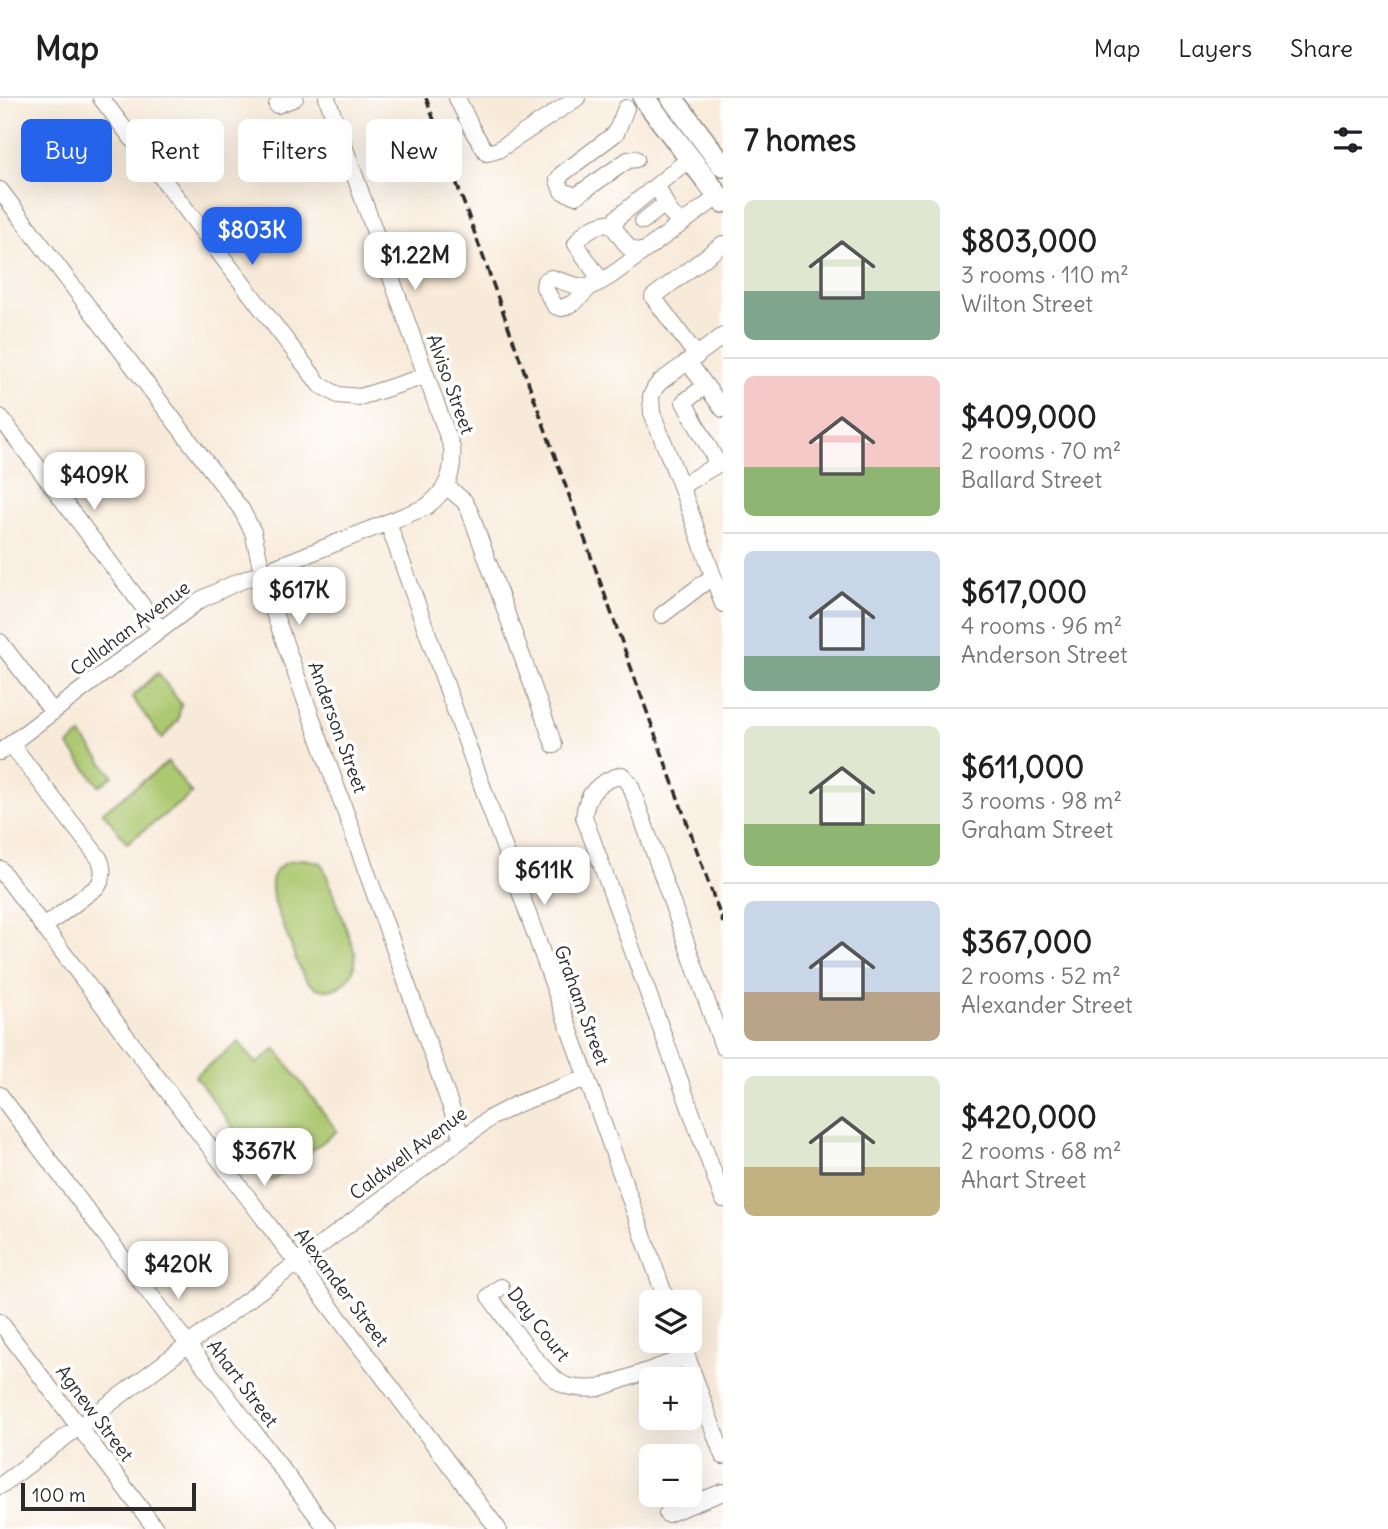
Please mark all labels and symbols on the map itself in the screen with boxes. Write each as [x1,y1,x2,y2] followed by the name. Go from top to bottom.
[203,208,301,267] pin: $803K
[358,232,472,292] pin: $1.22M
[422,331,480,437] street label: Alviso Street
[45,452,143,512] pin: $409K
[250,568,348,627] pin: $617K
[65,575,195,681] street label: Callahan Avenue
[303,658,373,796] street label: Anderson Street
[495,848,593,907] pin: $611K
[549,942,615,1068] street label: Graham Street
[345,1101,471,1205] street label: Caldwell Avenue
[215,1128,313,1188] pin: $367K
[290,1223,394,1351] street label: Alexander Street
[129,1242,227,1301] pin: $420K
[503,1282,575,1366] street label: Day Court
[202,1334,284,1432] street label: Ahart Street
[51,1360,139,1466] street label: Agnew Street
[21,1480,196,1512] scale bar

